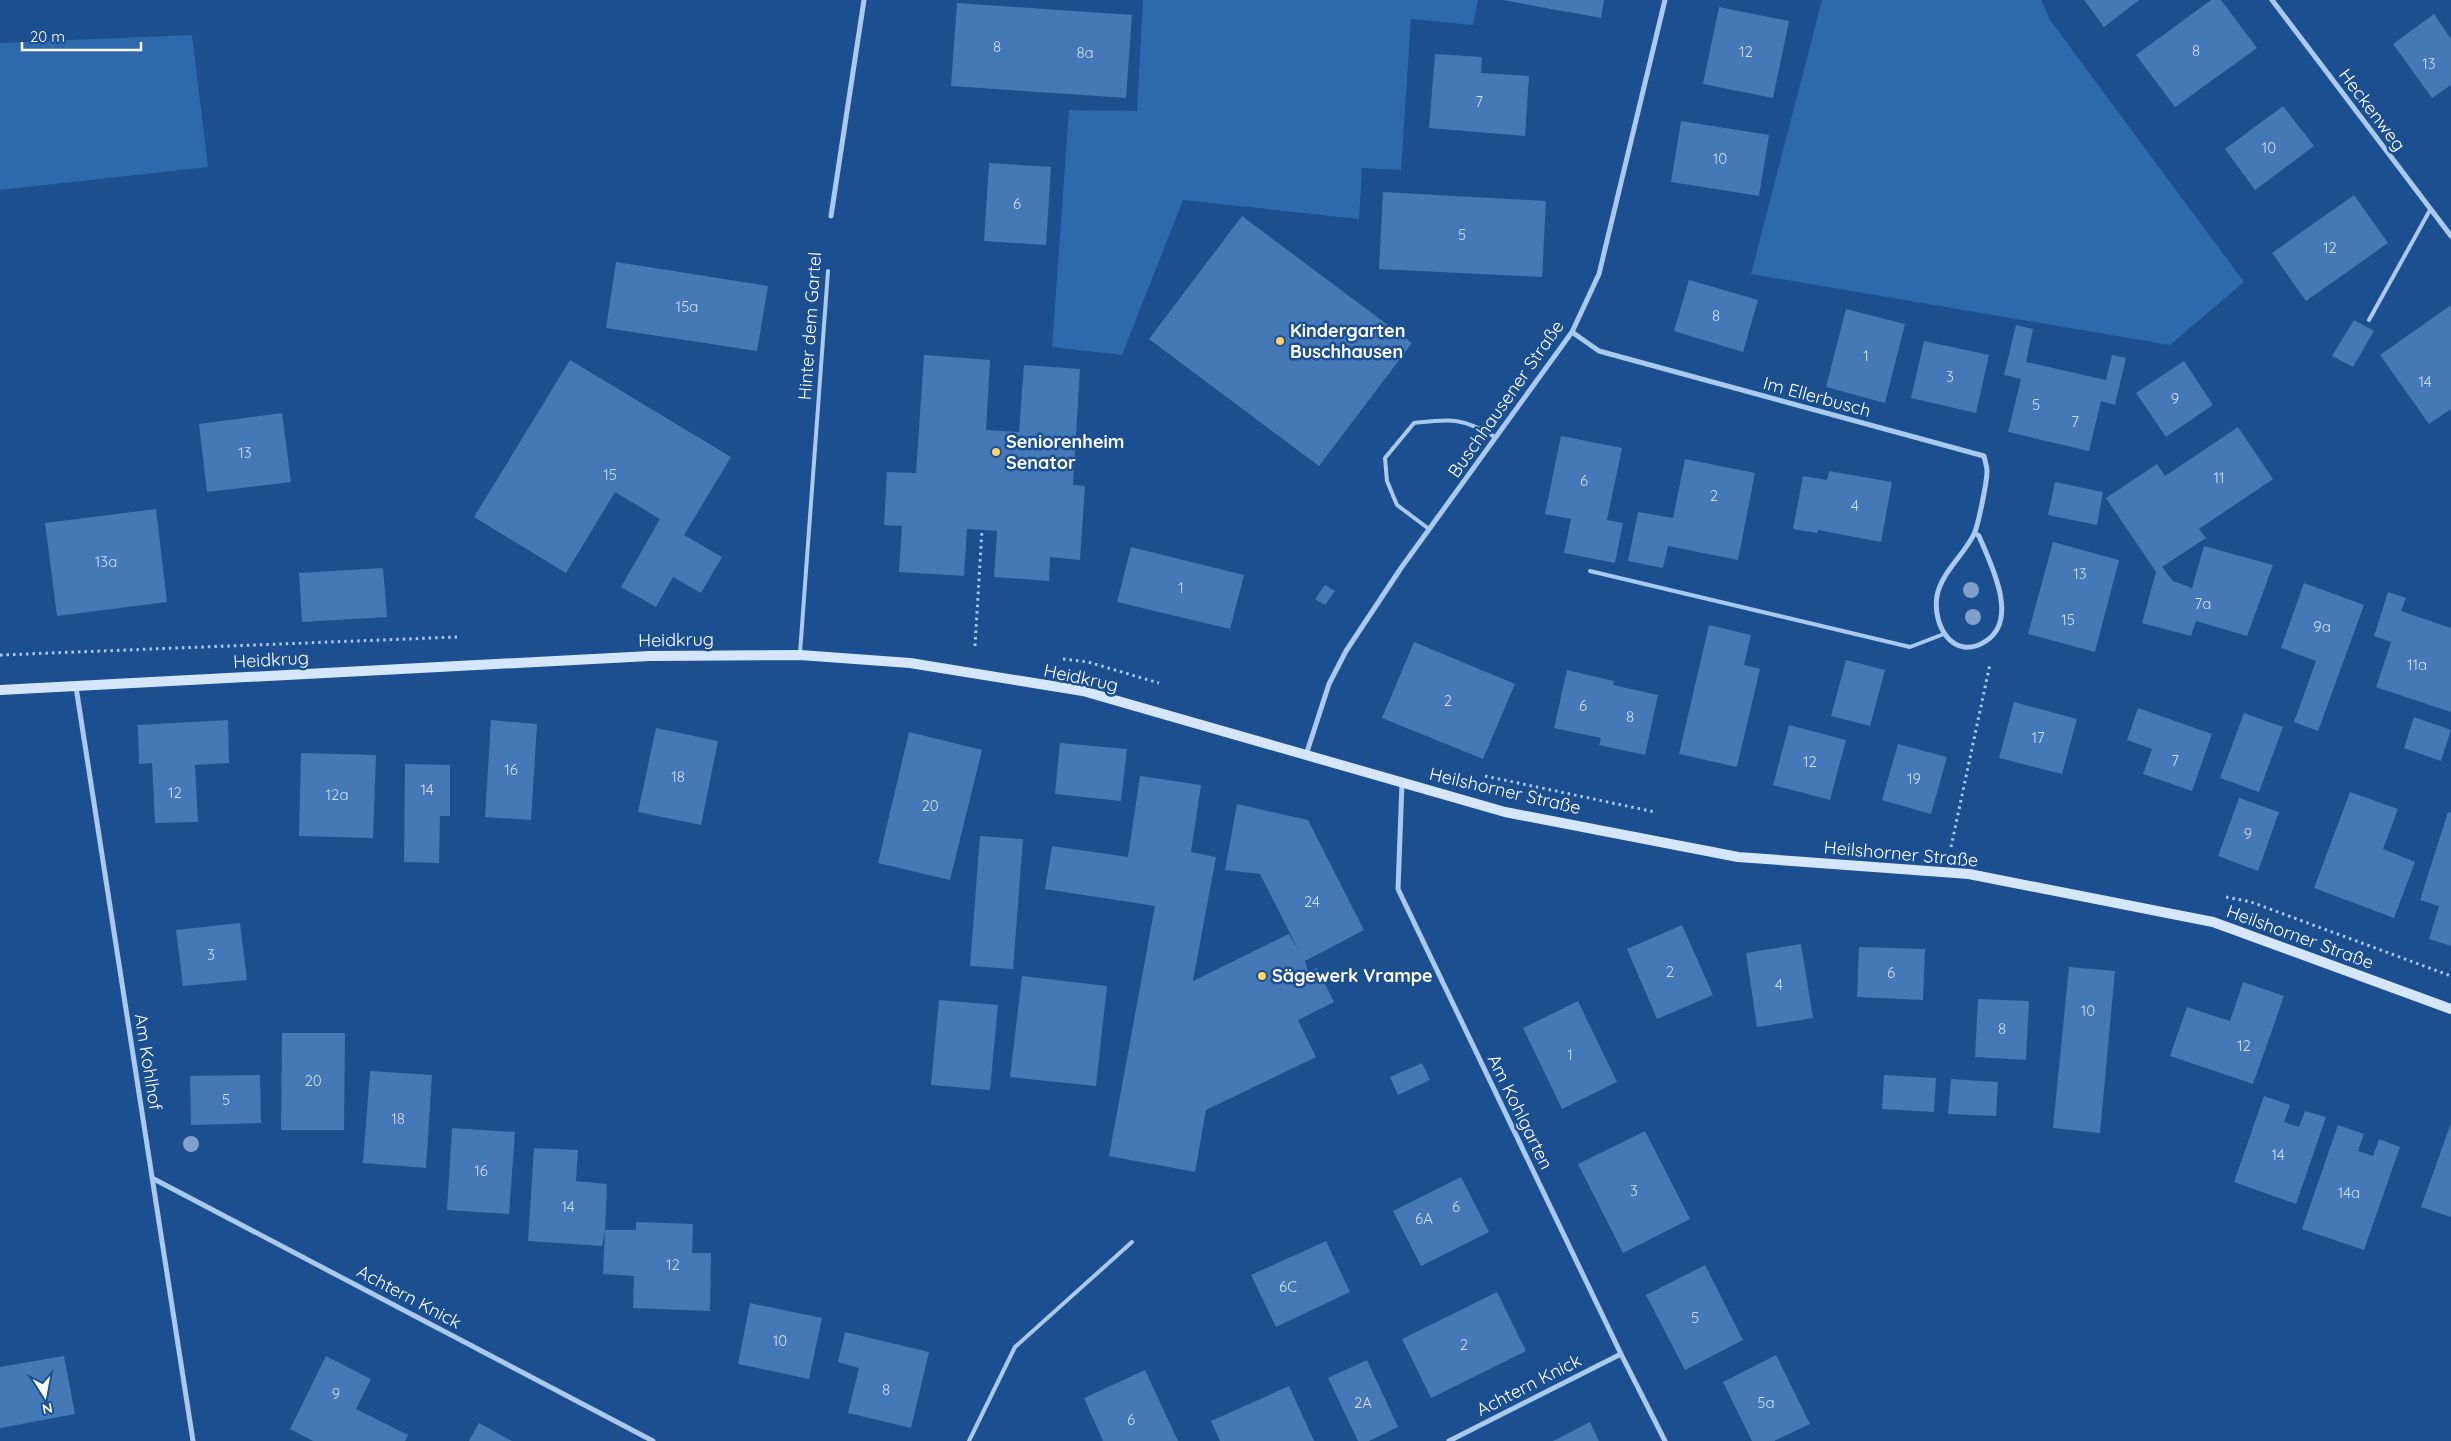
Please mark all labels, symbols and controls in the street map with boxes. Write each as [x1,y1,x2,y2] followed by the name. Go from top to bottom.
[22,20,141,52] scale bar
[30,27,65,46] text: 20 m
[993,37,1001,56] house number: 8
[2192,41,2200,60] house number: 8
[1739,42,1753,61] house number: 12
[1076,43,1094,62] house number: 8a
[2422,54,2436,73] house number: 13
[2334,64,2411,155] street label: Heckenweg
[1475,92,1483,111] house number: 7
[2262,138,2276,157] house number: 10
[1713,149,1727,168] house number: 10
[1013,194,1021,213] house number: 6
[1458,225,1466,244] house number: 5
[2323,238,2337,257] house number: 12
[793,251,826,401] street label: Hinter dem Gartel
[676,297,698,316] house number: 15a
[1712,306,1720,325] house number: 8
[1443,315,1569,482] street label: Buschhausener Straße
[1290,319,1405,363] place label: Kindergarten Buschhausen
[1274,335,1286,347] marker: Kindergarten Buschhausen
[1863,346,1869,365] house number: 1
[1946,367,1954,386] house number: 3
[1761,371,1873,422] street label: Im Ellerbusch
[2418,372,2432,391] house number: 14
[2171,389,2179,408] house number: 9
[2032,395,2040,414] house number: 5
[2071,412,2079,431] house number: 7
[1006,430,1124,474] place label: Seniorenheim Senator
[238,443,252,462] house number: 13
[990,446,1002,458] marker: Seniorenheim Senator
[603,465,617,484] house number: 15
[2213,468,2225,487] house number: 11
[1580,471,1588,490] house number: 6
[1710,486,1718,505] house number: 2
[1851,496,1859,515] house number: 4
[95,552,117,571] house number: 13a
[2073,564,2087,583] house number: 13
[1178,578,1184,597] house number: 1
[2195,594,2211,613] house number: 7a
[2061,610,2075,629] house number: 15
[2313,617,2331,636] house number: 9a
[638,627,714,652] street label: Heidkrug
[233,646,309,673] street label: Heidkrug
[2407,655,2427,674] house number: 11a
[1042,658,1121,697] street label: Heidkrug
[1444,691,1452,710] house number: 2
[1579,696,1587,715] house number: 6
[1626,707,1634,726] house number: 8
[2031,728,2045,747] house number: 17
[2171,751,2179,770] house number: 7
[1803,752,1817,771] house number: 12
[504,760,518,779] house number: 16
[1427,762,1583,819] street label: Heilshorner Straße
[671,767,685,786] house number: 18
[1907,769,1921,788] house number: 19
[420,780,434,799] house number: 14
[168,783,182,802] house number: 12
[326,785,348,804] house number: 12a
[921,796,939,815] house number: 20
[2244,824,2252,843] house number: 9
[1823,835,1979,872] street label: Heilshorner Straße
[1304,892,1320,911] house number: 24
[2223,899,2377,974] street label: Heilshorner Straße
[207,945,215,964] house number: 3
[1666,962,1674,981] house number: 2
[1887,963,1895,982] house number: 6
[1272,964,1433,987] place label: Sägewerk Vrampe
[1256,970,1268,982] marker: Sägewerk Vrampe
[1775,975,1783,994] house number: 4
[2081,1001,2095,1020] house number: 10
[130,1012,168,1112] street label: Am Kohlhof
[1998,1019,2006,1038] house number: 8
[2237,1036,2251,1055] house number: 12
[1567,1045,1573,1064] house number: 1
[1483,1050,1558,1173] street label: Am Kohlgarten
[304,1071,322,1090] house number: 20
[222,1090,230,1109] house number: 5
[391,1109,405,1128] house number: 18
[2271,1145,2285,1164] house number: 14
[474,1161,488,1180] house number: 16
[1630,1181,1638,1200] house number: 3
[2338,1183,2360,1202] house number: 14a
[561,1197,575,1216] house number: 14
[1452,1197,1460,1216] house number: 6
[1415,1209,1433,1228] house number: 6A
[666,1255,680,1274] house number: 12
[353,1259,465,1334] street label: Achtern Knick
[1279,1277,1297,1296] house number: 6C
[1691,1308,1699,1327] house number: 5
[773,1331,787,1350] house number: 10
[1460,1335,1468,1354] house number: 2
[1472,1348,1585,1421] street label: Achtern Knick
[20,1371,70,1421] north arrow
[882,1380,890,1399] house number: 8
[332,1384,340,1403] house number: 9
[1354,1393,1372,1412] house number: 2A
[1757,1393,1775,1412] house number: 5a
[41,1399,54,1419] text: N
[1127,1410,1135,1429] house number: 6

